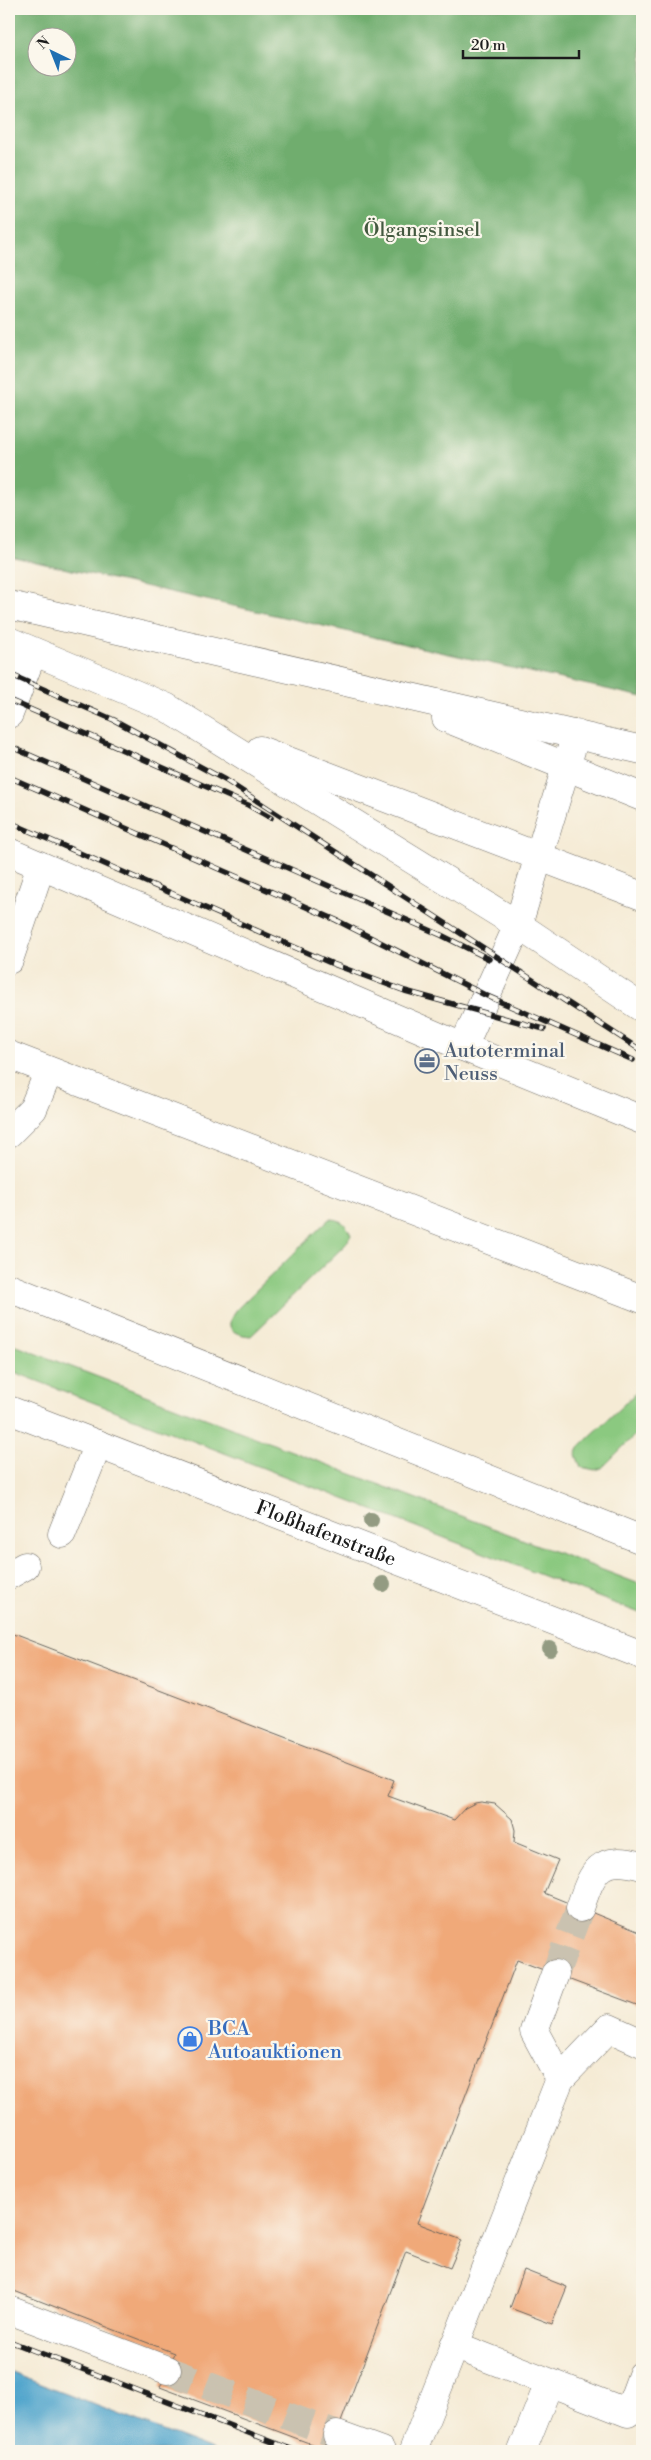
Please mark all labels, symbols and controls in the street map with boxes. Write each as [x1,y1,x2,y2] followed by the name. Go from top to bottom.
[28,28,78,78] north arrow
[463,28,580,60] scale bar
[34,33,54,54] text: N
[471,36,506,55] text: 20 m
[364,217,480,243] park label: Ölgangsinsel
[443,1039,565,1087] place label: Autoterminal Neuss
[414,1048,440,1074] office icon: Autoterminal Neuss
[252,1496,399,1573] street label: Floßhafenstraße
[207,2017,342,2065] place label: BCA Autoauktionen
[177,2026,203,2052] shop icon: BCA Autoauktionen

